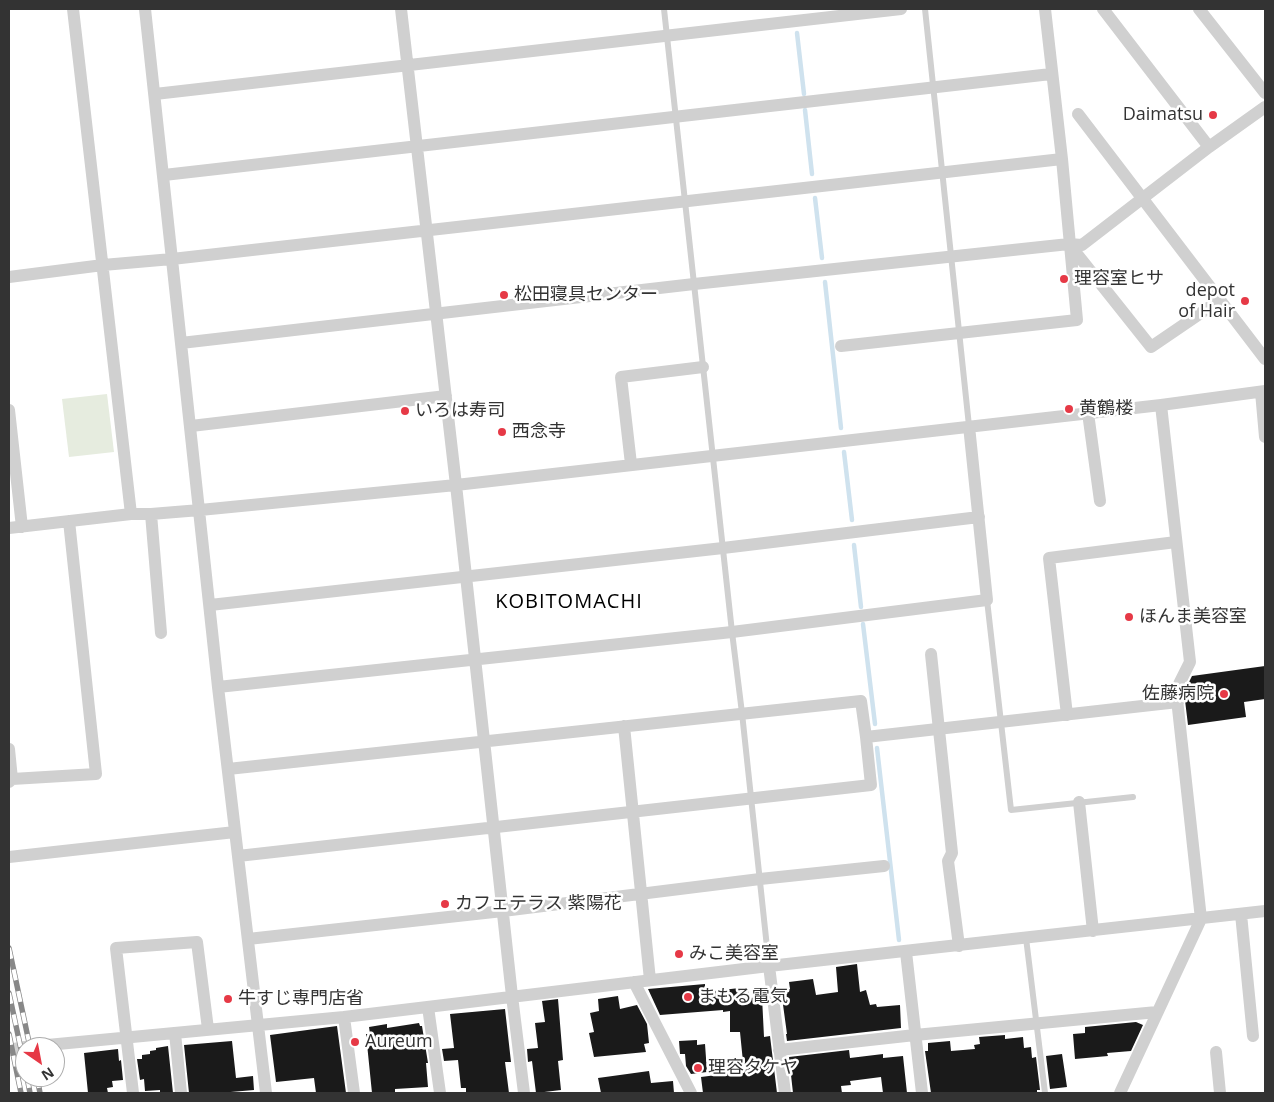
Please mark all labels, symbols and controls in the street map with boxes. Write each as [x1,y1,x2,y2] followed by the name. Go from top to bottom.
[1123,104,1203,126] place label: Daimatsu
[1207,109,1219,121] marker: Daimatsu
[1074,268,1164,290] place label: 理容室ヒサ
[1058,273,1070,285] marker: 理容室ヒサ
[1178,280,1235,322] place label: depot of Hair
[514,284,658,306] place label: 松田寝具センター
[498,289,510,301] marker: 松田寝具センター
[1239,295,1251,307] marker: depot of Hair
[1079,398,1133,420] place label: 黄鶴楼
[415,400,505,422] place label: いろは寿司
[1063,403,1075,415] marker: 黄鶴楼
[399,405,411,417] marker: いろは寿司
[512,421,566,443] place label: 西念寺
[496,426,508,438] marker: 西念寺
[494,590,644,614] district label: KOBITOMACHI
[1139,606,1247,628] place label: ほんま美容室
[1123,611,1135,623] marker: ほんま美容室
[1142,683,1214,705] place label: 佐藤病院
[1218,688,1230,700] marker: 佐藤病院
[455,893,622,915] place label: カフェテラス 紫陽花
[439,898,451,910] marker: カフェテラス 紫陽花
[689,943,779,965] place label: みこ美容室
[673,948,685,960] marker: みこ美容室
[698,986,788,1008] place label: まもる電気
[238,988,364,1010] place label: 牛すじ専門店省
[682,991,694,1003] marker: まもる電気
[222,993,234,1005] marker: 牛すじ専門店省
[365,1031,433,1053] place label: Aureum
[349,1036,361,1048] marker: Aureum
[15,1037,65,1087] north arrow
[708,1057,798,1079] place label: 理容タケヤ
[692,1062,704,1074] marker: 理容タケヤ
[38,1063,58,1085] text: N

